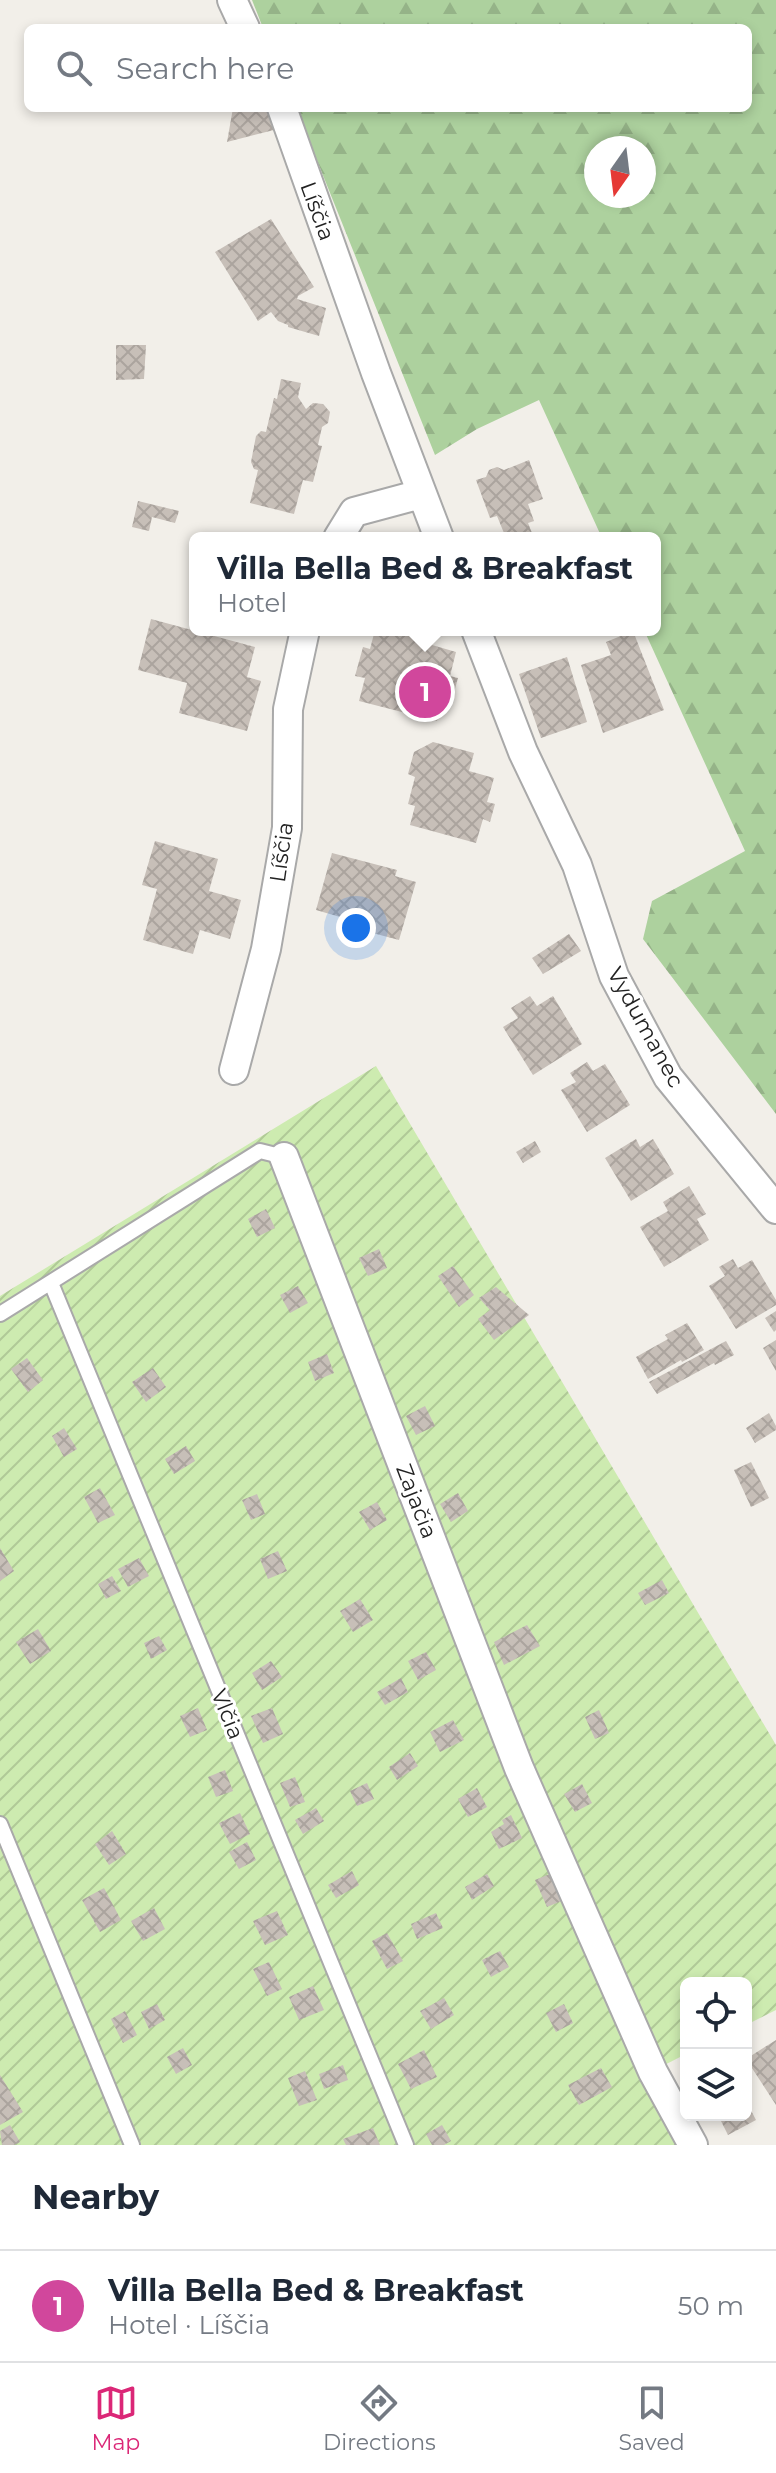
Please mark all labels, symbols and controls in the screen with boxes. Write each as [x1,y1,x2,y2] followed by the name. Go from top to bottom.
[24,24,752,112] search box
[52,46,96,90] icon: search
[116,50,294,87] text: Search here
[584,136,656,208] north arrow
[294,178,341,244] street label: Líščia
[189,532,661,636] popup
[217,550,633,587] text: Villa Bella Bed & Breakfast
[217,587,287,619] text: Hotel
[399,662,451,722] pin: 1
[264,820,299,884] street label: Líščia
[336,908,376,948] your location
[601,962,690,1092] street label: Vydumanec
[390,1460,443,1542] street label: Zajačia
[205,1685,250,1743] street label: Vlčia
[680,1977,752,2121] map controls
[680,1977,752,2049] button: locate
[680,2049,752,2121] button: layers
[32,2176,159,2218] text: Nearby
[108,2272,524,2309] text: Villa Bella Bed & Breakfast
[53,2290,63,2322] text: 1
[678,2290,744,2322] text: 50 m
[108,2309,270,2341] text: Hotel · Líščia
[91,2381,140,2456] tab: Map
[323,2381,436,2456] tab: Directions
[619,2381,685,2456] tab: Saved

